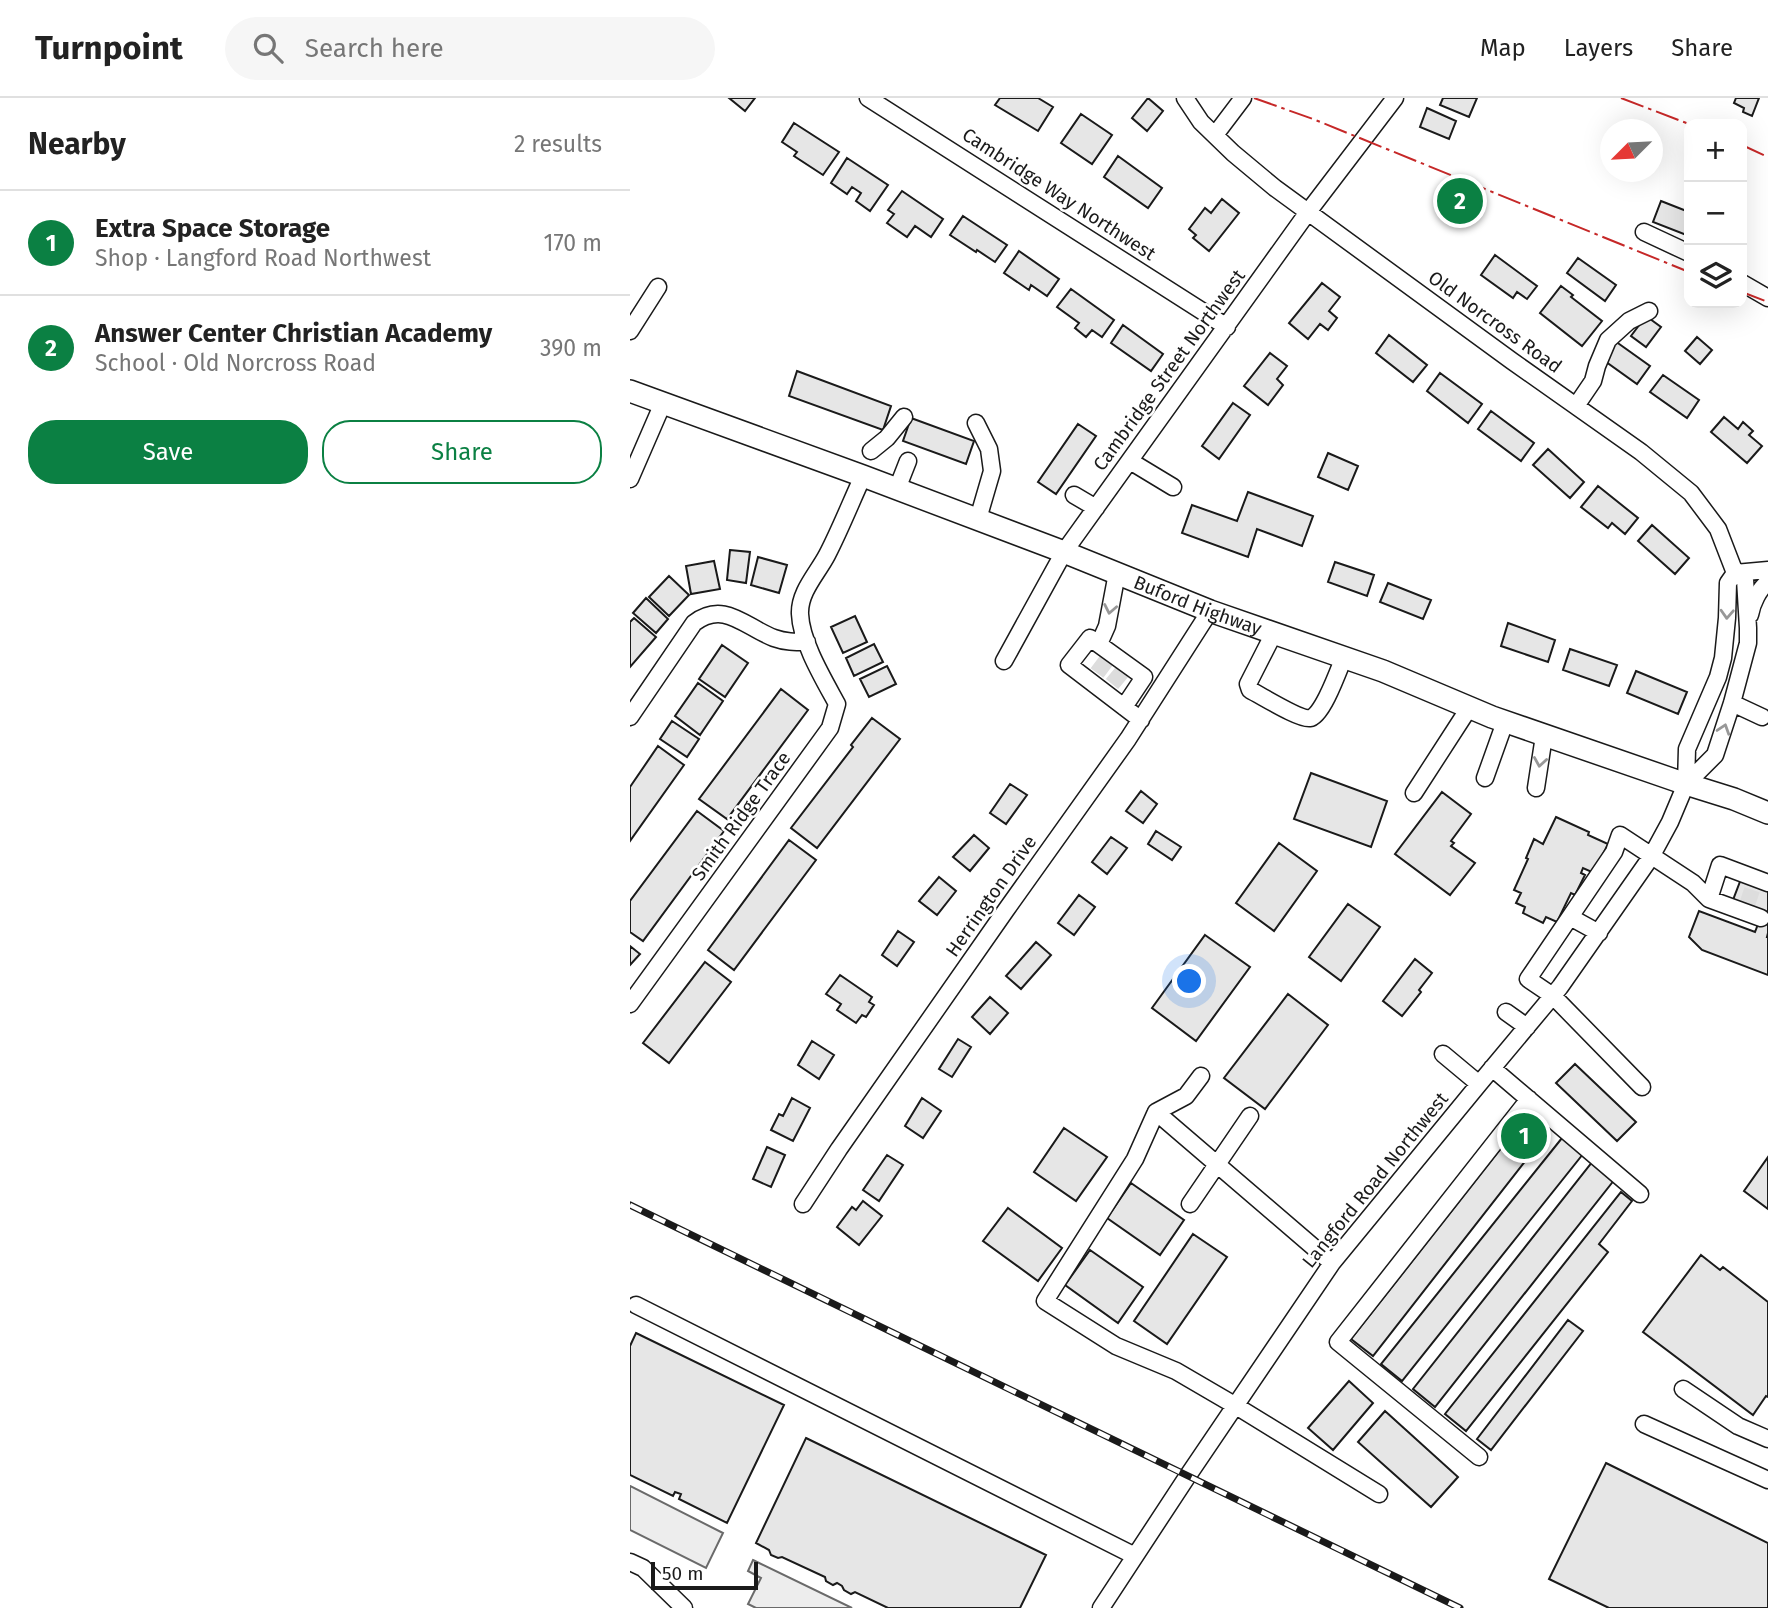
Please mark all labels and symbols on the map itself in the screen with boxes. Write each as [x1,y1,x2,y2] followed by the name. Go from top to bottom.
[1600,119,1663,182] north arrow
[958,123,1160,265] street label: Cambridge Way Northwest
[1437,175,1483,227] pin: 2
[1088,265,1250,475] street label: Cambridge Street Northwest
[1424,266,1566,378] street label: Old Norcross Road
[1131,570,1266,640] street label: Buford Highway
[1103,603,1118,615] one-way arrow
[1719,609,1734,620] one-way arrow
[1715,724,1730,736] one-way arrow
[687,747,795,885] street label: Smith Ridge Trace
[1533,756,1548,768] one-way arrow
[941,831,1041,961] street label: Herrington Drive
[1172,964,1206,998] your location
[1297,1088,1453,1272] street label: Langford Road Northwest
[1501,1110,1547,1162] pin: 1
[651,1559,758,1591] scale bar

